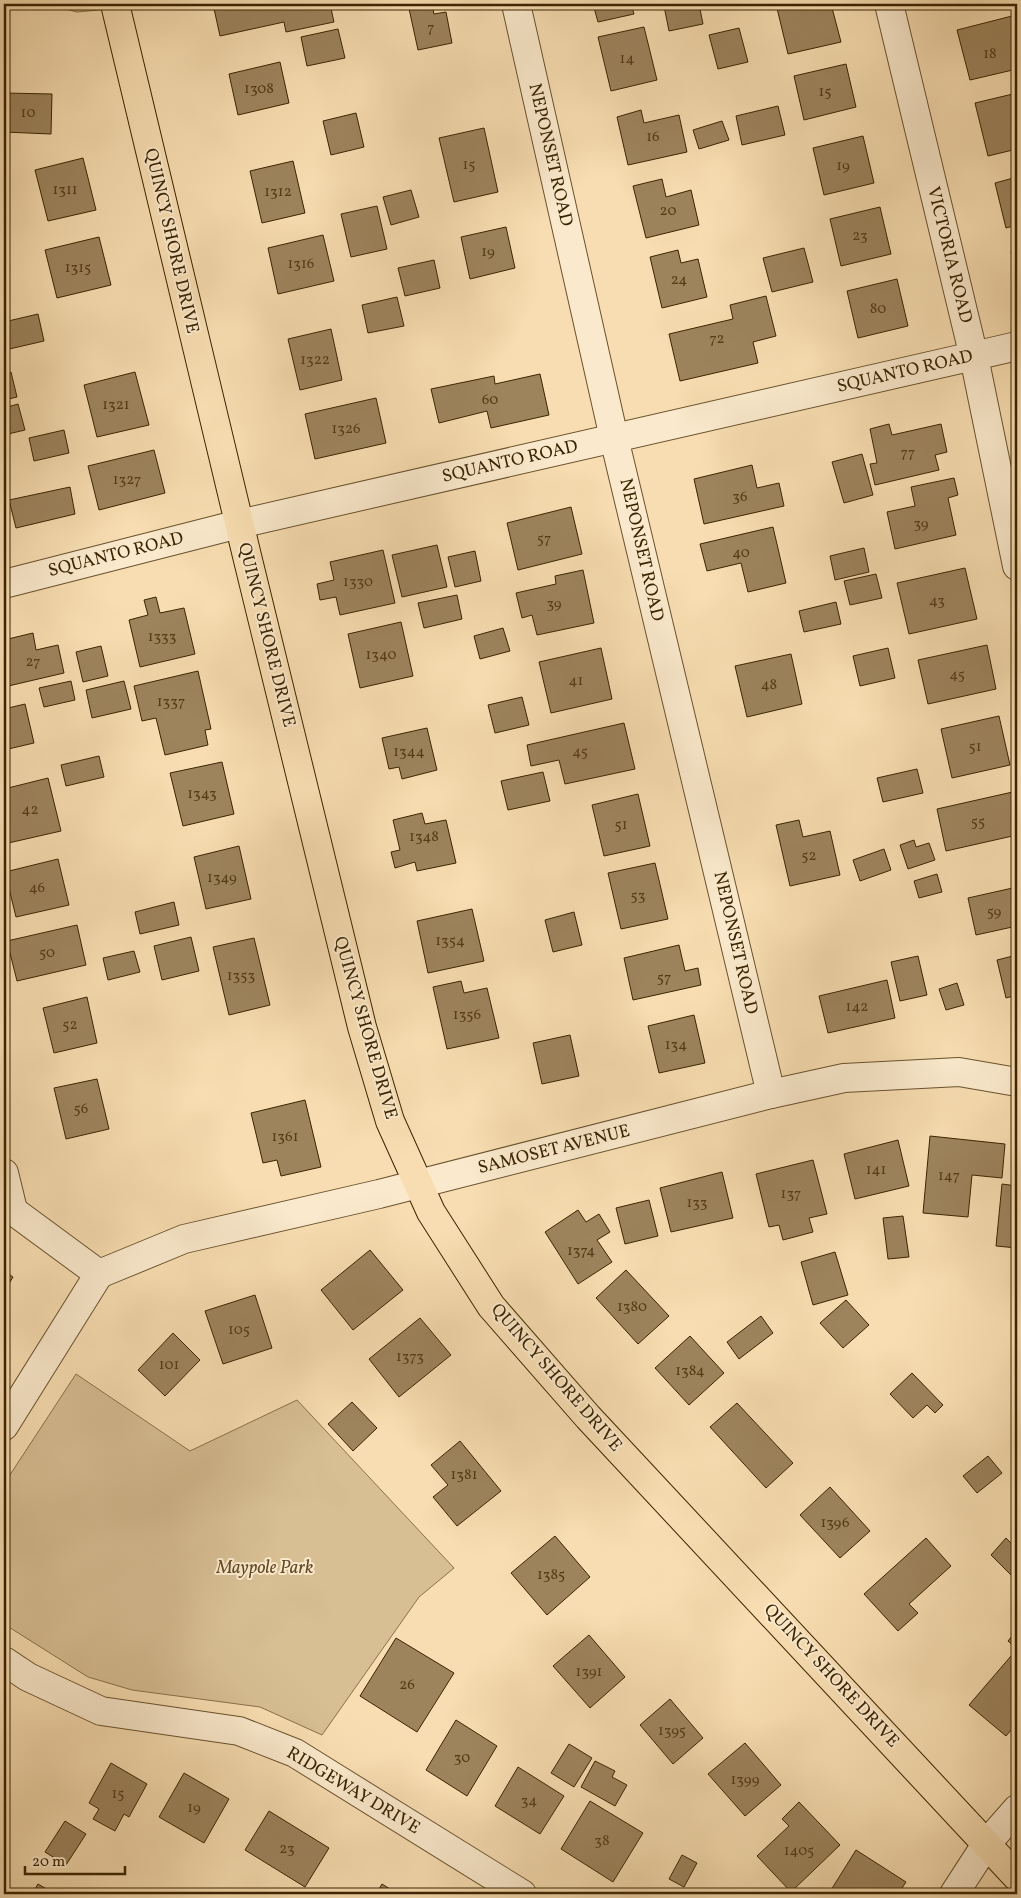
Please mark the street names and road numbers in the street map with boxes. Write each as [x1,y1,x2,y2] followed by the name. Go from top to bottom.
[521,81,579,229] street label: NEPONSET ROAD
[138,146,204,336] street label: QUINCY SHORE DRIVE
[920,184,978,326] street label: VICTORIA ROAD
[835,344,975,400] street label: SQUANTO ROAD
[440,434,580,490] street label: SQUANTO ROAD
[612,476,670,624] street label: NEPONSET ROAD
[46,526,186,584] street label: SQUANTO ROAD
[231,540,301,730] street label: QUINCY SHORE DRIVE
[706,869,764,1017] street label: NEPONSET ROAD
[327,934,403,1123] street label: QUINCY SHORE DRIVE
[475,1119,633,1181] street label: SAMOSET AVENUE
[485,1298,628,1458] street label: QUINCY SHORE DRIVE
[757,1598,905,1754] street label: QUINCY SHORE DRIVE
[281,1741,425,1841] street label: RIDGEWAY DRIVE

